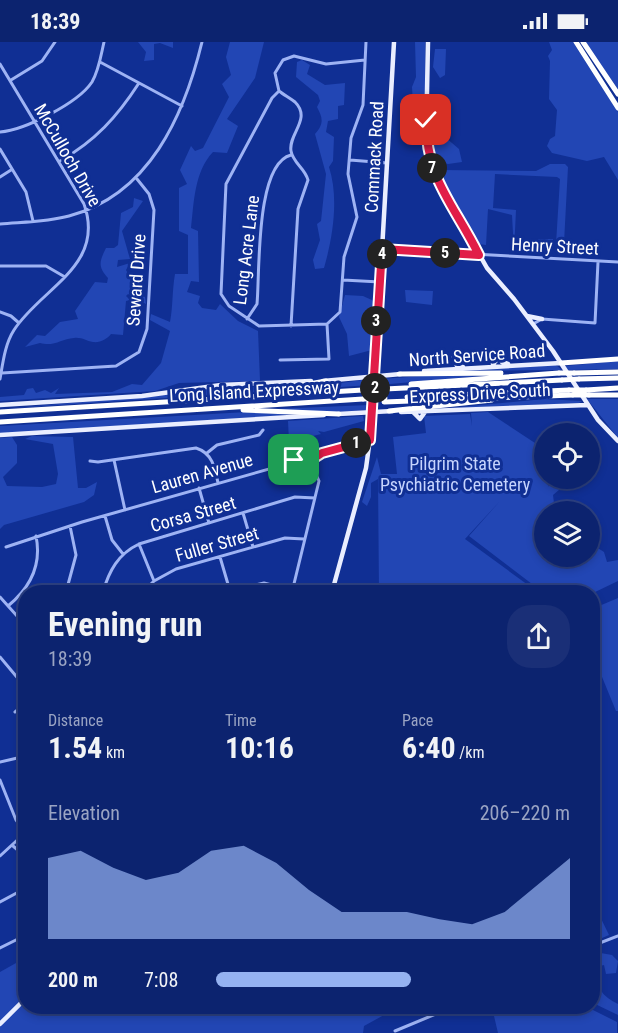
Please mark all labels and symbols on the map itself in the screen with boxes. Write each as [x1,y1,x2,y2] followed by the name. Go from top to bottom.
[400,94,451,145] pin
[30,100,106,210] street label: McCulloch Drive
[361,101,387,213] street label: Commack Road
[417,153,447,183] pin: 7
[229,194,263,306] street label: Long Acre Lane
[122,233,150,327] street label: Seward Drive
[511,233,599,259] street label: Henry Street
[430,238,460,268] pin: 5
[367,239,397,269] pin: 4
[361,306,391,336] pin: 3
[408,340,546,370] street label: North Service Road
[360,373,390,403] pin: 2
[168,376,340,406] street label: Long Island Expressway
[409,379,551,407] street label: Express Drive South
[341,428,371,458] pin: 1
[268,434,319,485] pin
[149,449,255,497] street label: Lauren Avenue
[380,453,531,495] park label: Pilgrim State Psychiatric Cemetery
[148,492,238,536] street label: Corsa Street
[173,522,261,566] street label: Fuller Street

